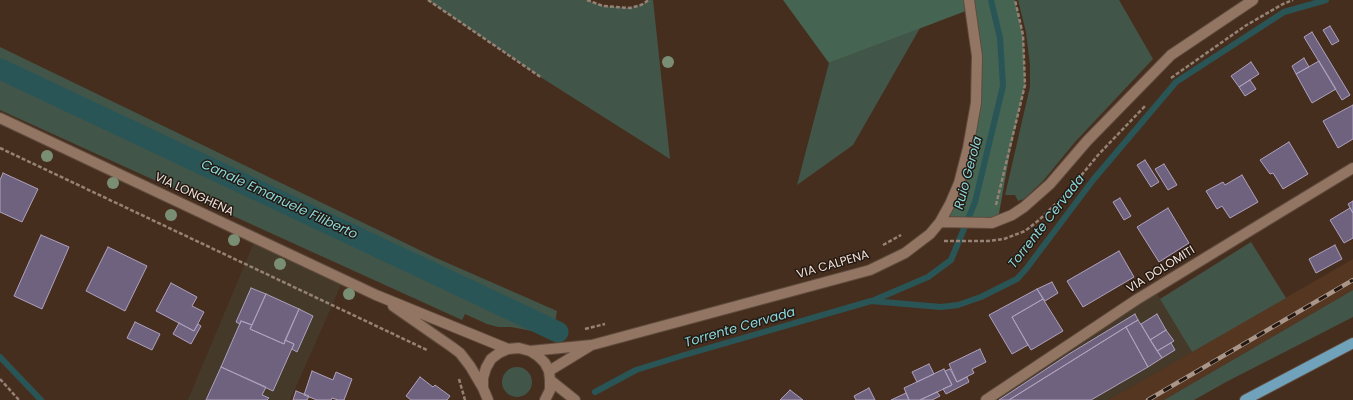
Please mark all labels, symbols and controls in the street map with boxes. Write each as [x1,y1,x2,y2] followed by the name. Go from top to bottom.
[952,135,986,211] water label: Ruio Gerola
[198,157,360,243] water label: Canale Emanuele Filiberto
[152,170,236,220] street label: VIA LONGHENA
[1006,172,1088,272] water label: Torrente Cervada
[1124,243,1198,297] street label: VIA DOLOMITI
[795,248,871,282] street label: VIA CALPENA
[683,305,797,351] water label: Torrente Cervada

